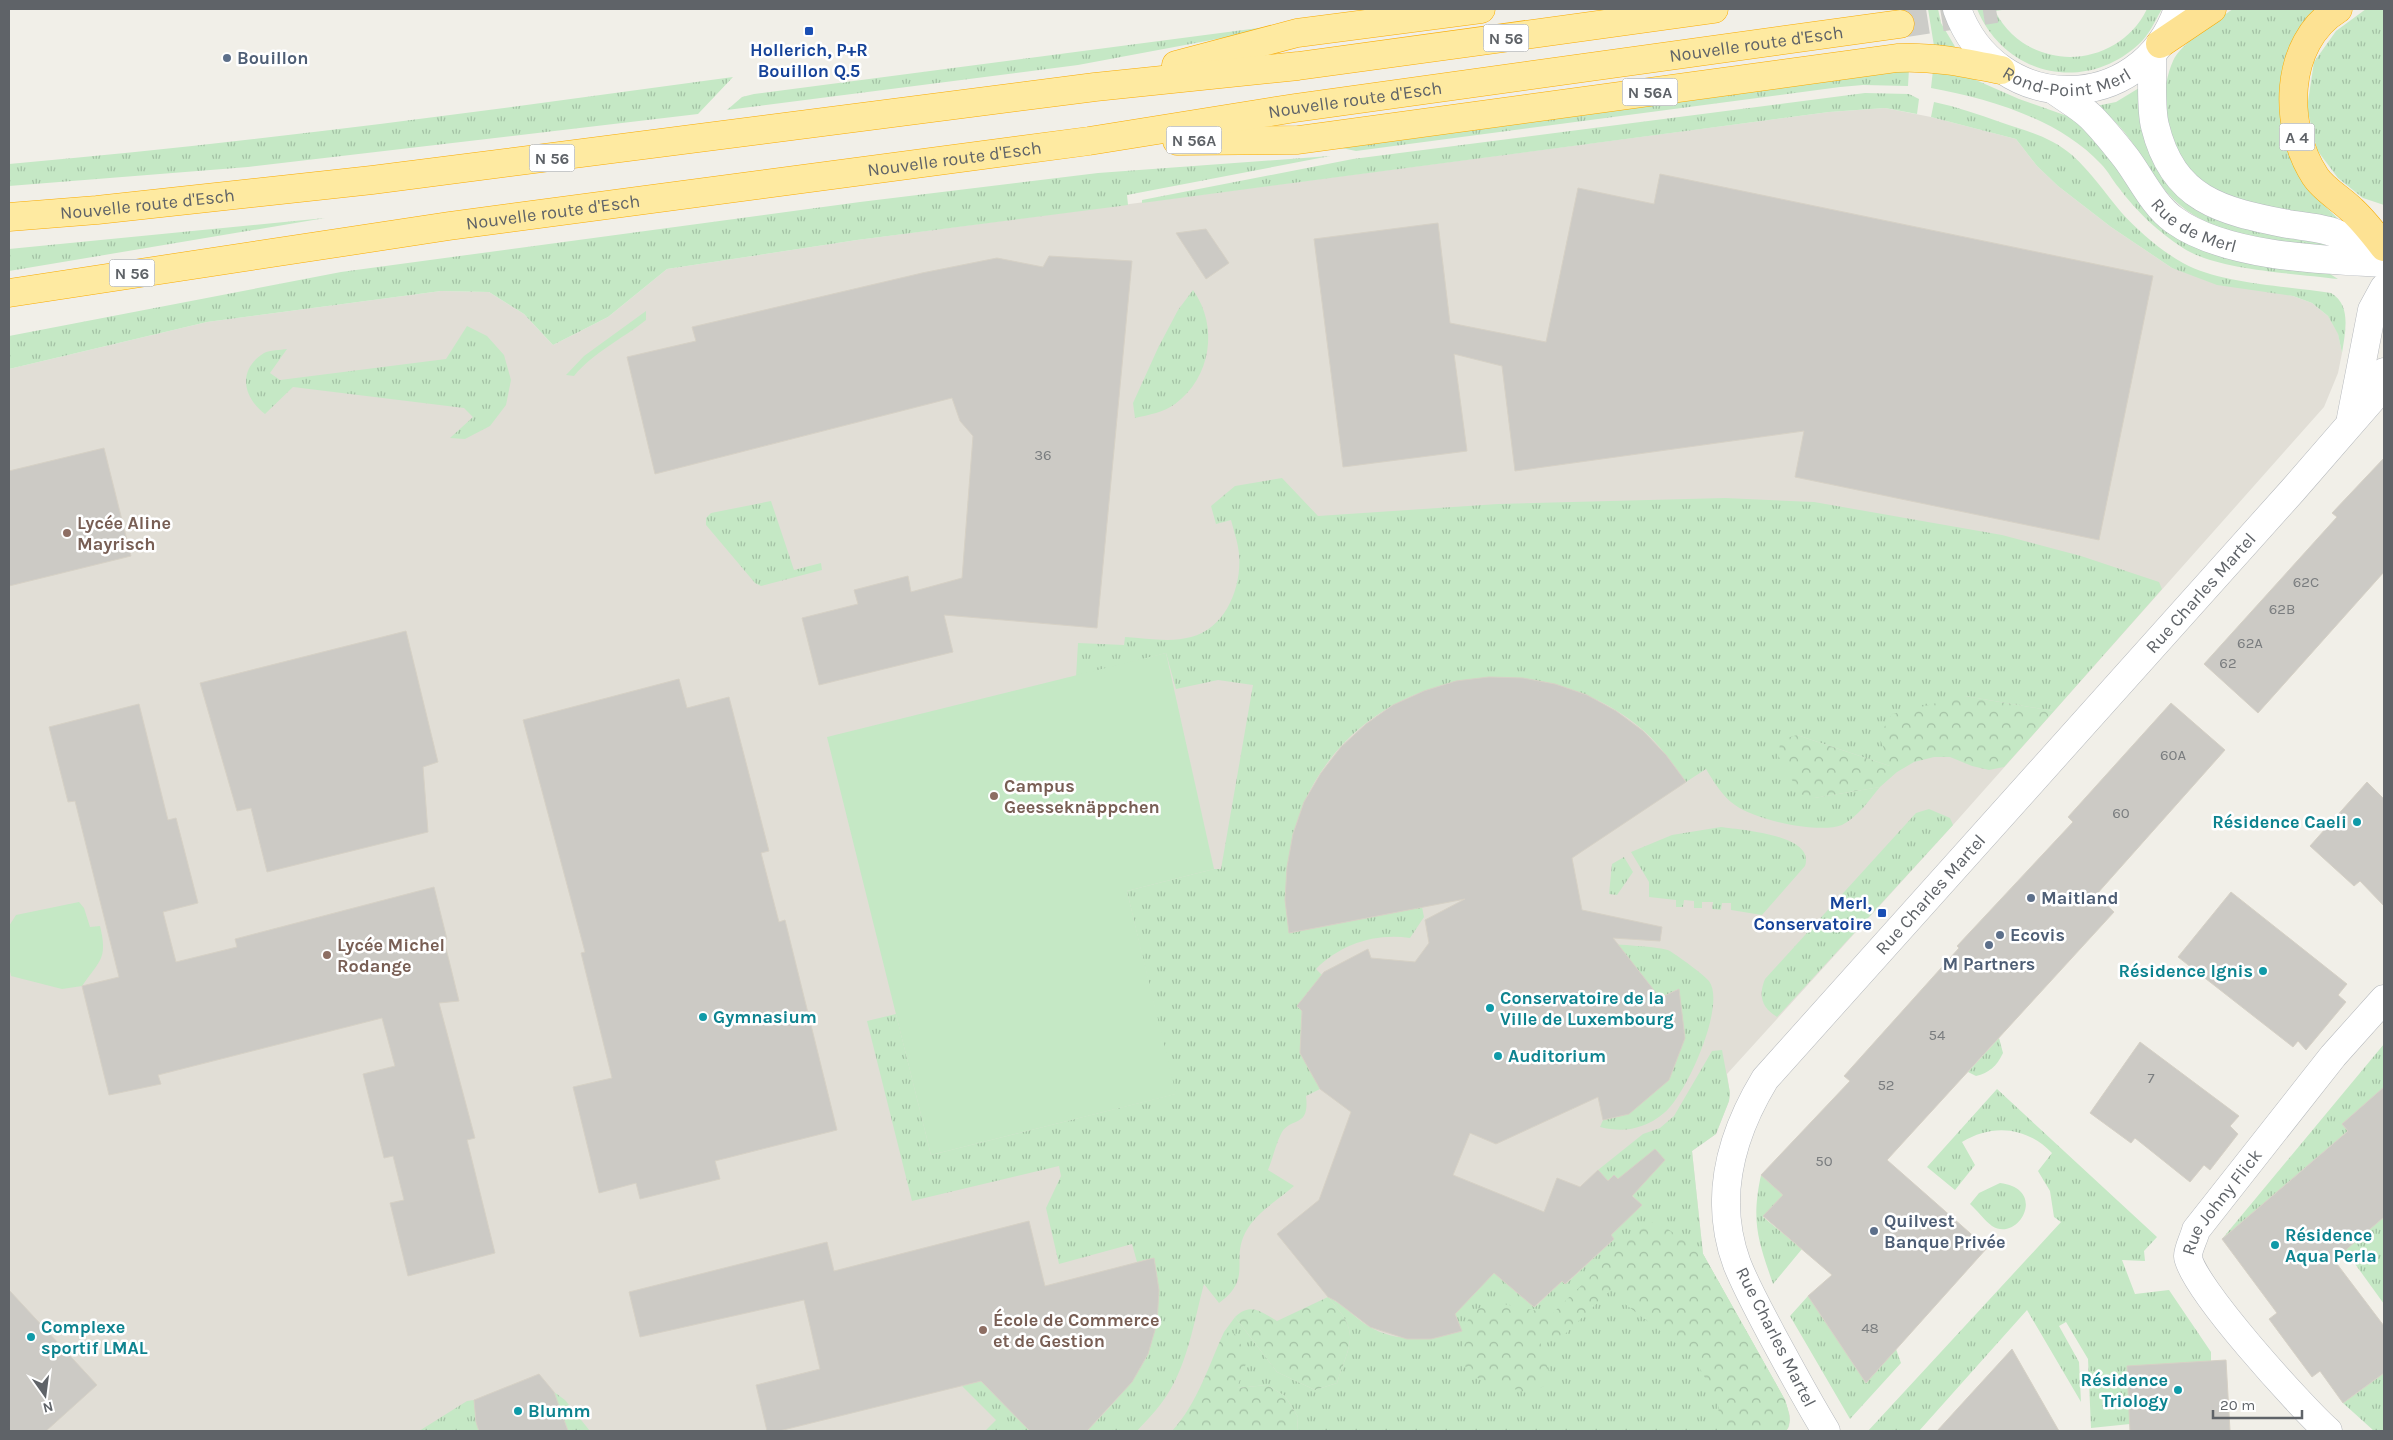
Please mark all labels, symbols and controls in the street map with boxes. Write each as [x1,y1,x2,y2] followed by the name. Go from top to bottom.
[1668,21,1845,67] street label: Nouvelle route d'Esch
[1484,24,1528,52] road number: N 56
[803,25,815,37] marker: Hollerich, P+R Bouillon Q.5
[750,39,868,82] place label: Hollerich, P+R Bouillon Q.5
[237,47,308,69] place label: Bouillon
[221,52,233,64] marker: Bouillon
[2002,56,2134,78] street label: Rond-Point Merl
[1999,61,2135,101] text: Rond-Point Merl
[1267,77,1444,123] street label: Nouvelle route d'Esch
[1622,78,1678,105] road number: N 56A
[2280,124,2314,150] road number: A 4
[1166,126,1222,154] road number: N 56A
[866,136,1043,181] street label: Nouvelle route d'Esch
[530,144,574,172] road number: N 56
[59,184,236,224] street label: Nouvelle route d'Esch
[465,190,641,235] street label: Nouvelle route d'Esch
[2146,194,2239,257] street label: Rue de Merl
[110,260,154,286] road number: N 56
[1034,446,1052,464] house number: 36
[77,512,171,555] place label: Lycée Aline Mayrisch
[61,527,73,539] marker: Lycée Aline Mayrisch
[2141,528,2261,658] street label: Rue Charles Martel
[2293,573,2319,591] house number: 62C
[2269,600,2295,618] house number: 62B
[2237,634,2263,652] house number: 62A
[2219,654,2237,672] house number: 62
[2160,746,2186,764] house number: 60A
[1004,775,1160,818] place label: Campus Geesseknäppchen
[988,790,1000,802] marker: Campus Geesseknäppchen
[2112,804,2130,822] house number: 60
[2212,811,2347,833] place label: Résidence Caeli
[2351,816,2363,828] marker: Résidence Caeli
[1871,830,1990,959] street label: Rue Charles Martel
[2041,887,2119,909] place label: Maitland
[1753,892,1872,935] place label: Merl, Conservatoire
[2025,892,2037,904] marker: Maitland
[1876,907,1888,919] marker: Merl, Conservatoire
[2010,924,2065,946] place label: Ecovis
[1994,929,2006,941] marker: Ecovis
[337,934,445,977] place label: Lycée Michel Rodange
[1983,939,1995,951] marker: M Partners
[321,949,333,961] marker: Lycée Michel Rodange
[1943,953,2035,975] place label: M Partners
[2118,960,2253,982] place label: Résidence Ignis
[2257,965,2269,977] marker: Résidence Ignis
[1500,987,1674,1030] place label: Conservatoire de la Ville de Luxembourg
[1484,1002,1496,1014] marker: Conservatoire de la Ville de Luxembourg
[713,1006,817,1028] place label: Gymnasium
[697,1011,709,1023] marker: Gymnasium
[1929,1026,1946,1044] house number: 54
[1508,1045,1606,1067] place label: Auditorium
[1492,1050,1504,1062] marker: Auditorium
[2147,1069,2155,1087] house number: 7
[1877,1076,1895,1094] house number: 52
[2177,1144,2267,1258] street label: Rue Johny Flick
[1815,1152,1833,1170] house number: 50
[1884,1210,2006,1253] place label: Quilvest Banque Privée
[2285,1224,2377,1267] place label: Résidence Aqua Perla
[1868,1225,1880,1237] marker: Quilvest Banque Privée
[2269,1239,2281,1251] marker: Résidence Aqua Perla
[1731,1263,1821,1411] street label: Rue Charles Martel
[993,1308,1159,1352] place label: École de Commerce et de Gestion
[41,1316,148,1359] place label: Complexe sportif LMAL
[1861,1319,1879,1337] house number: 48
[977,1324,989,1336] marker: École de Commerce et de Gestion
[25,1331,37,1343] marker: Complexe sportif LMAL
[2081,1369,2168,1412] place label: Résidence Triology
[20,1370,70,1420] north arrow
[2172,1384,2184,1396] marker: Résidence Triology
[2213,1388,2302,1420] scale bar
[2220,1396,2255,1414] text: 20 m
[41,1398,55,1417] text: N
[528,1400,591,1422] place label: Blumm
[512,1405,524,1417] marker: Blumm

